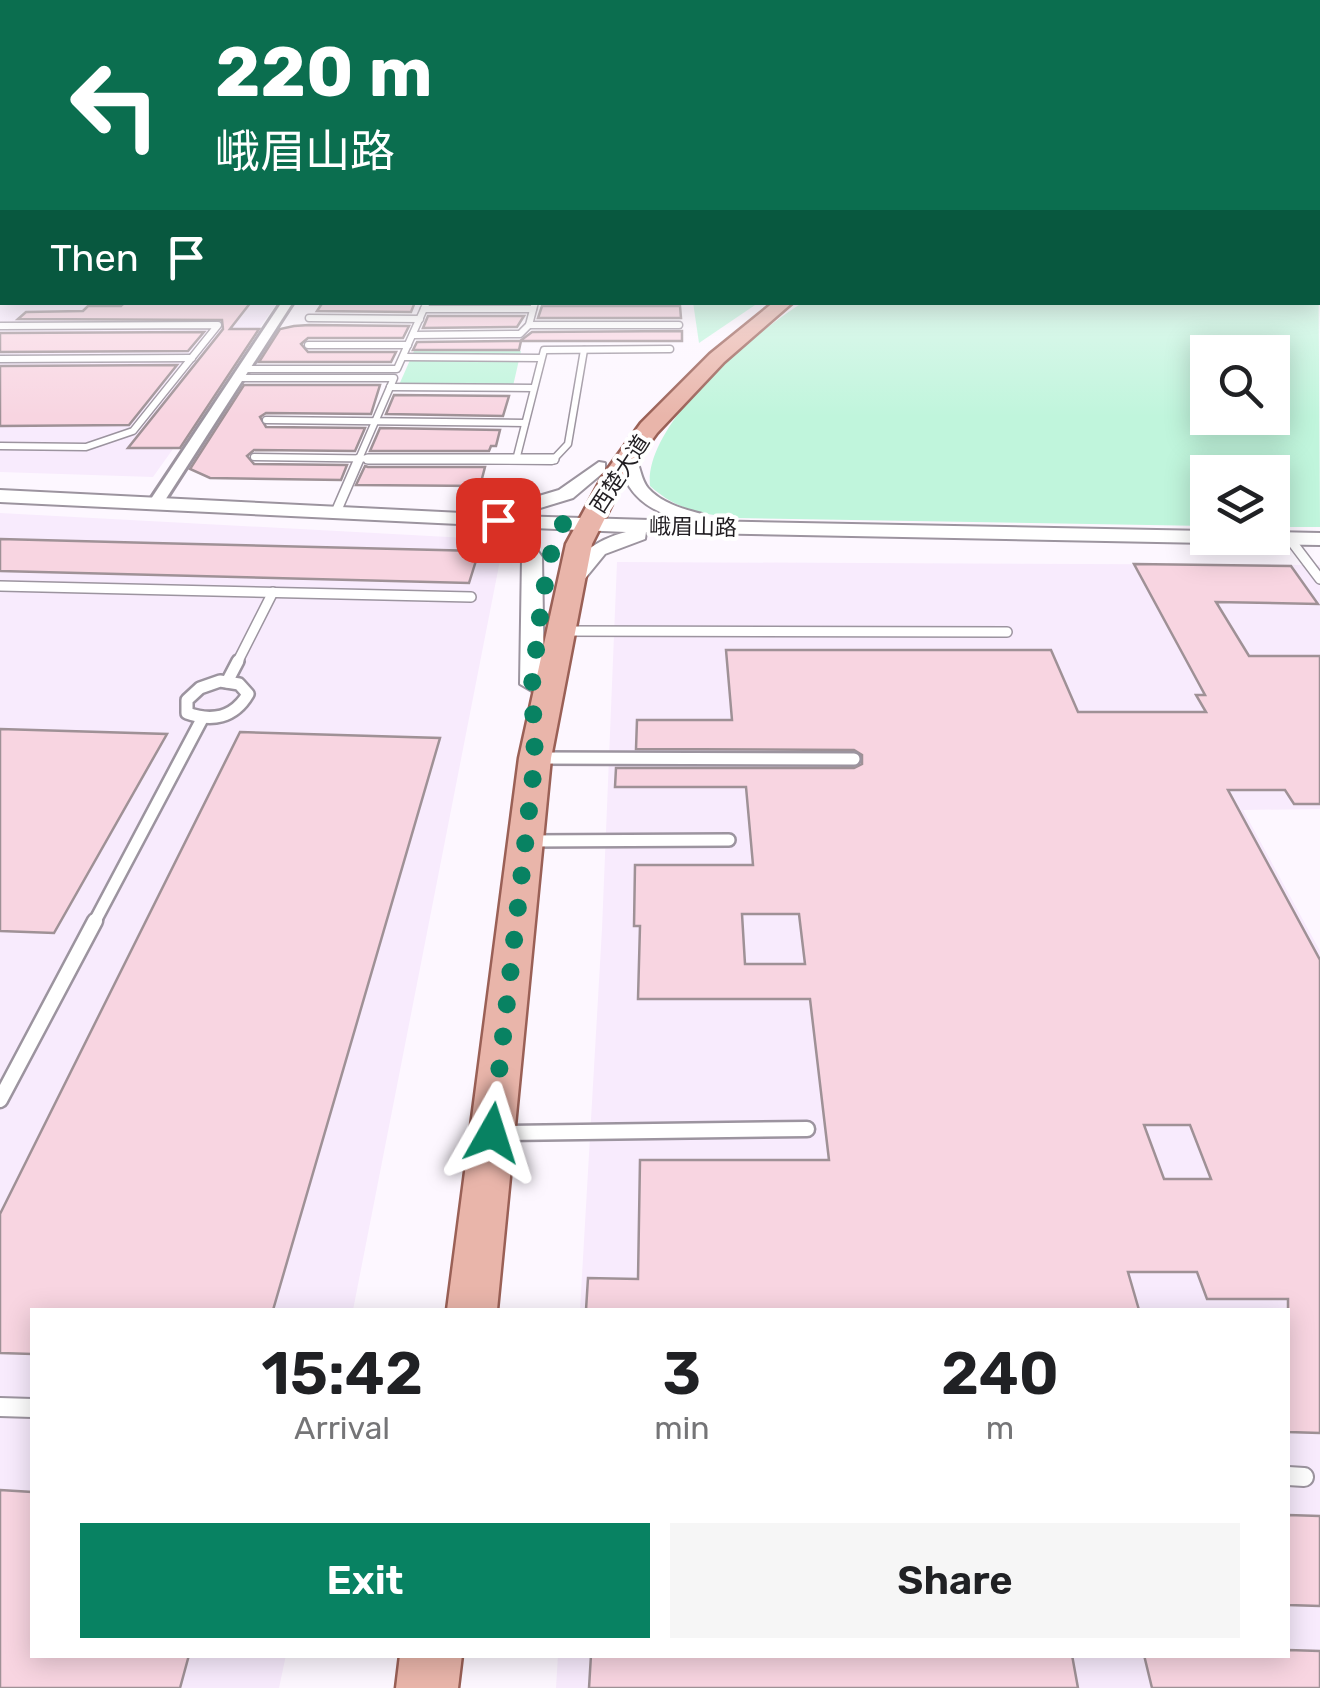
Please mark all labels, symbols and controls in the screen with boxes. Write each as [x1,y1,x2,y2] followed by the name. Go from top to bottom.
[215,31,433,114] text: 220 m
[50,40,180,170] icon: left
[215,125,395,178] text: 峨眉山路
[159,230,214,285] icon: arrive
[50,235,139,281] text: Then
[1190,335,1290,555] map controls
[1190,335,1290,435] button: search
[585,430,655,518] street label: 西楚大道
[1190,455,1290,555] button: layers
[456,478,541,563] pin
[471,493,526,548] icon: arrive
[649,513,737,541] street label: 峨眉山路
[440,1081,544,1185] position arrow
[261,1338,423,1409] text: 15:42
[663,1338,701,1409] text: 3
[941,1338,1059,1409] text: 240
[294,1409,390,1447] text: Arrival
[654,1409,710,1447] text: min
[986,1409,1014,1447] text: m
[80,1523,650,1638] button: Exit
[670,1523,1240,1638] button: Share

